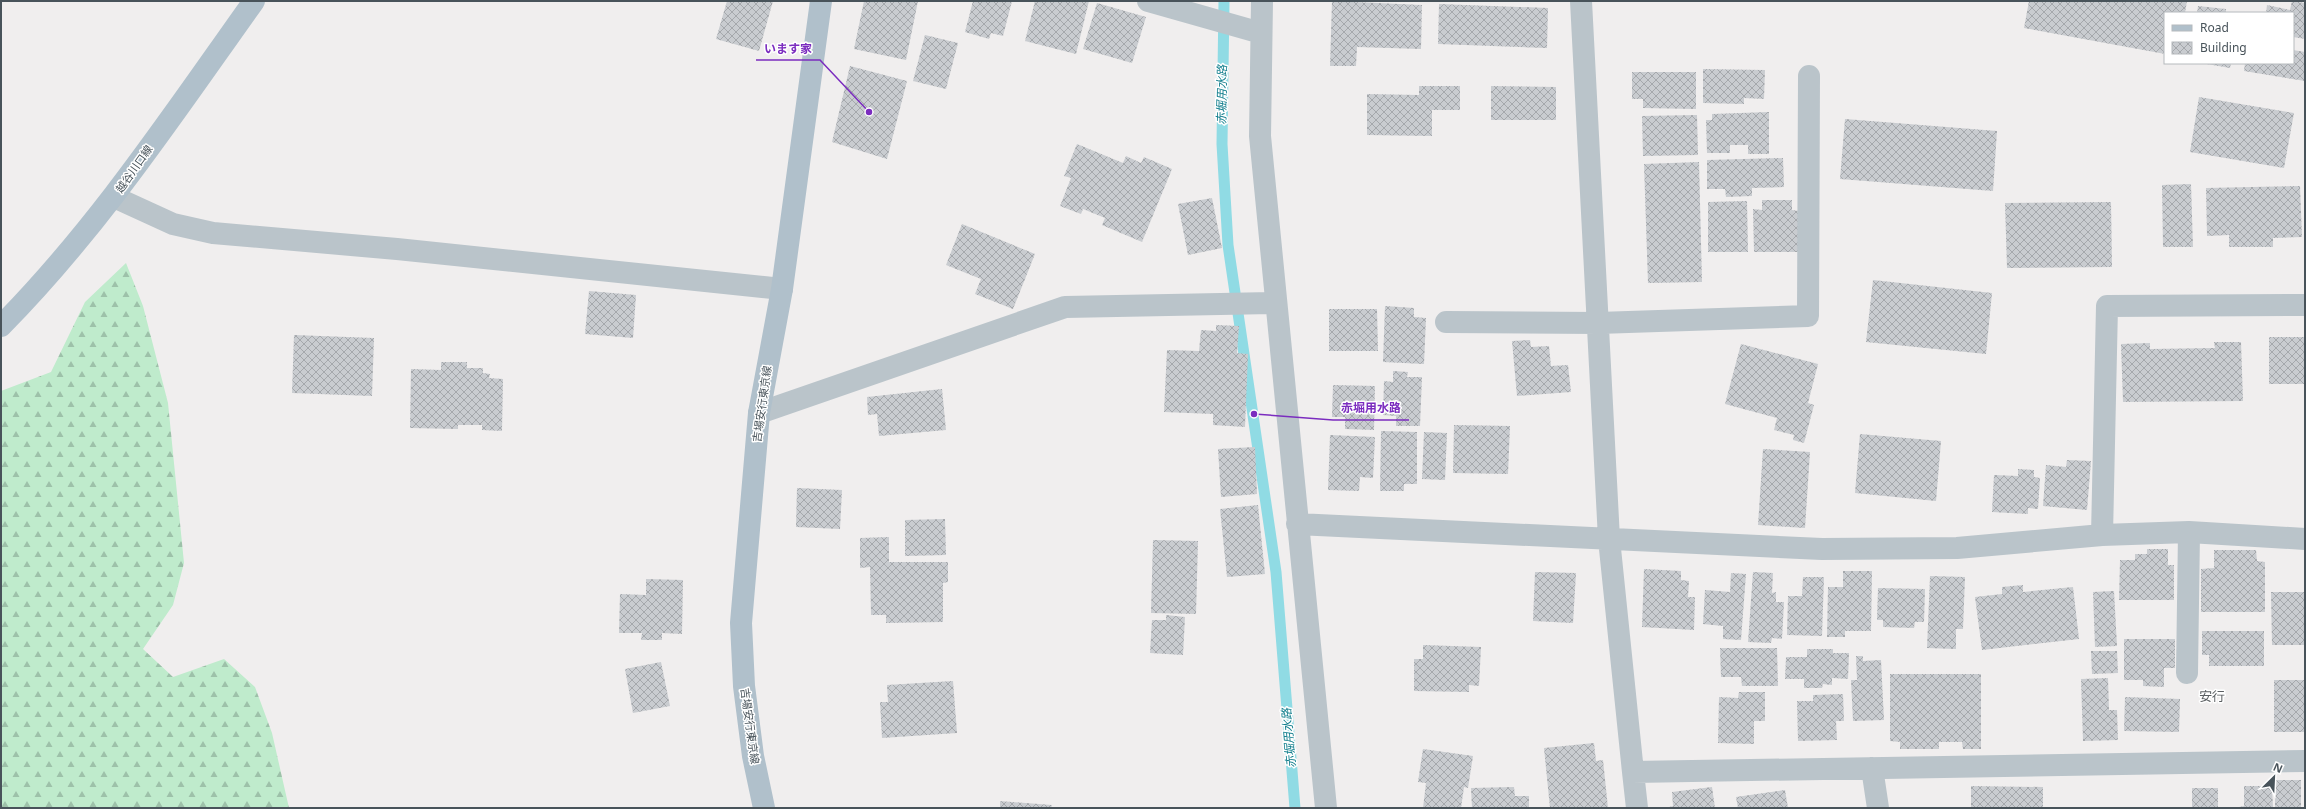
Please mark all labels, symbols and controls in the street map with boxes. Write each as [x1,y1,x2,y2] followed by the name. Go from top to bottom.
[2164,12,2294,64] legend
[2200,19,2229,36] text: Road
[756,36,820,60] callout: います家
[2200,39,2247,56] text: Building
[764,40,812,57] text: います家
[1212,64,1231,125] water label: 赤堀用水路
[112,142,156,196] street label: 越谷川口線
[749,365,774,443] street label: 吉場安行東京線
[1333,396,1409,420] callout: 赤堀用水路
[1341,399,1401,416] text: 赤堀用水路
[738,687,763,765] street label: 吉場安行東京線
[2199,687,2225,705] district label: 安行
[1277,706,1300,769] water label: 赤堀用水路
[2254,757,2294,797] north arrow
[2271,759,2285,776] text: N

